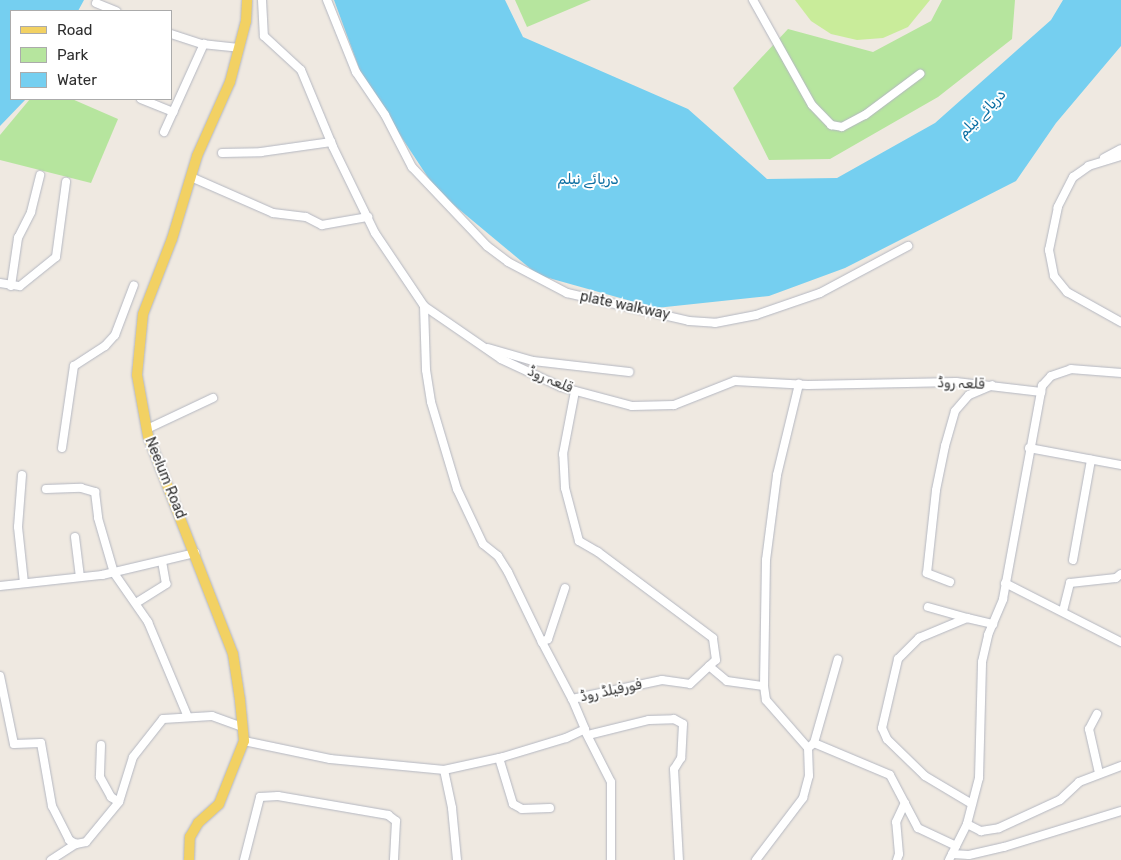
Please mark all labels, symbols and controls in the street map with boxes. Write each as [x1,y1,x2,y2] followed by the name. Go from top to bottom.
[10,10,172,100] legend
[57,21,93,39] text: Road
[57,46,88,64] text: Park
[57,71,97,89] text: Water
[954,86,1010,142] water label: دریائے نیلم
[557,171,619,189] water label: دریائے نیلم
[578,288,672,324] street label: plate walkway
[525,363,575,397] street label: قلعہ روڈ
[937,375,985,393] street label: قلعہ روڈ
[141,435,189,521] street label: Neelum Road
[579,676,643,706] street label: فورفیلڈ روڈ

